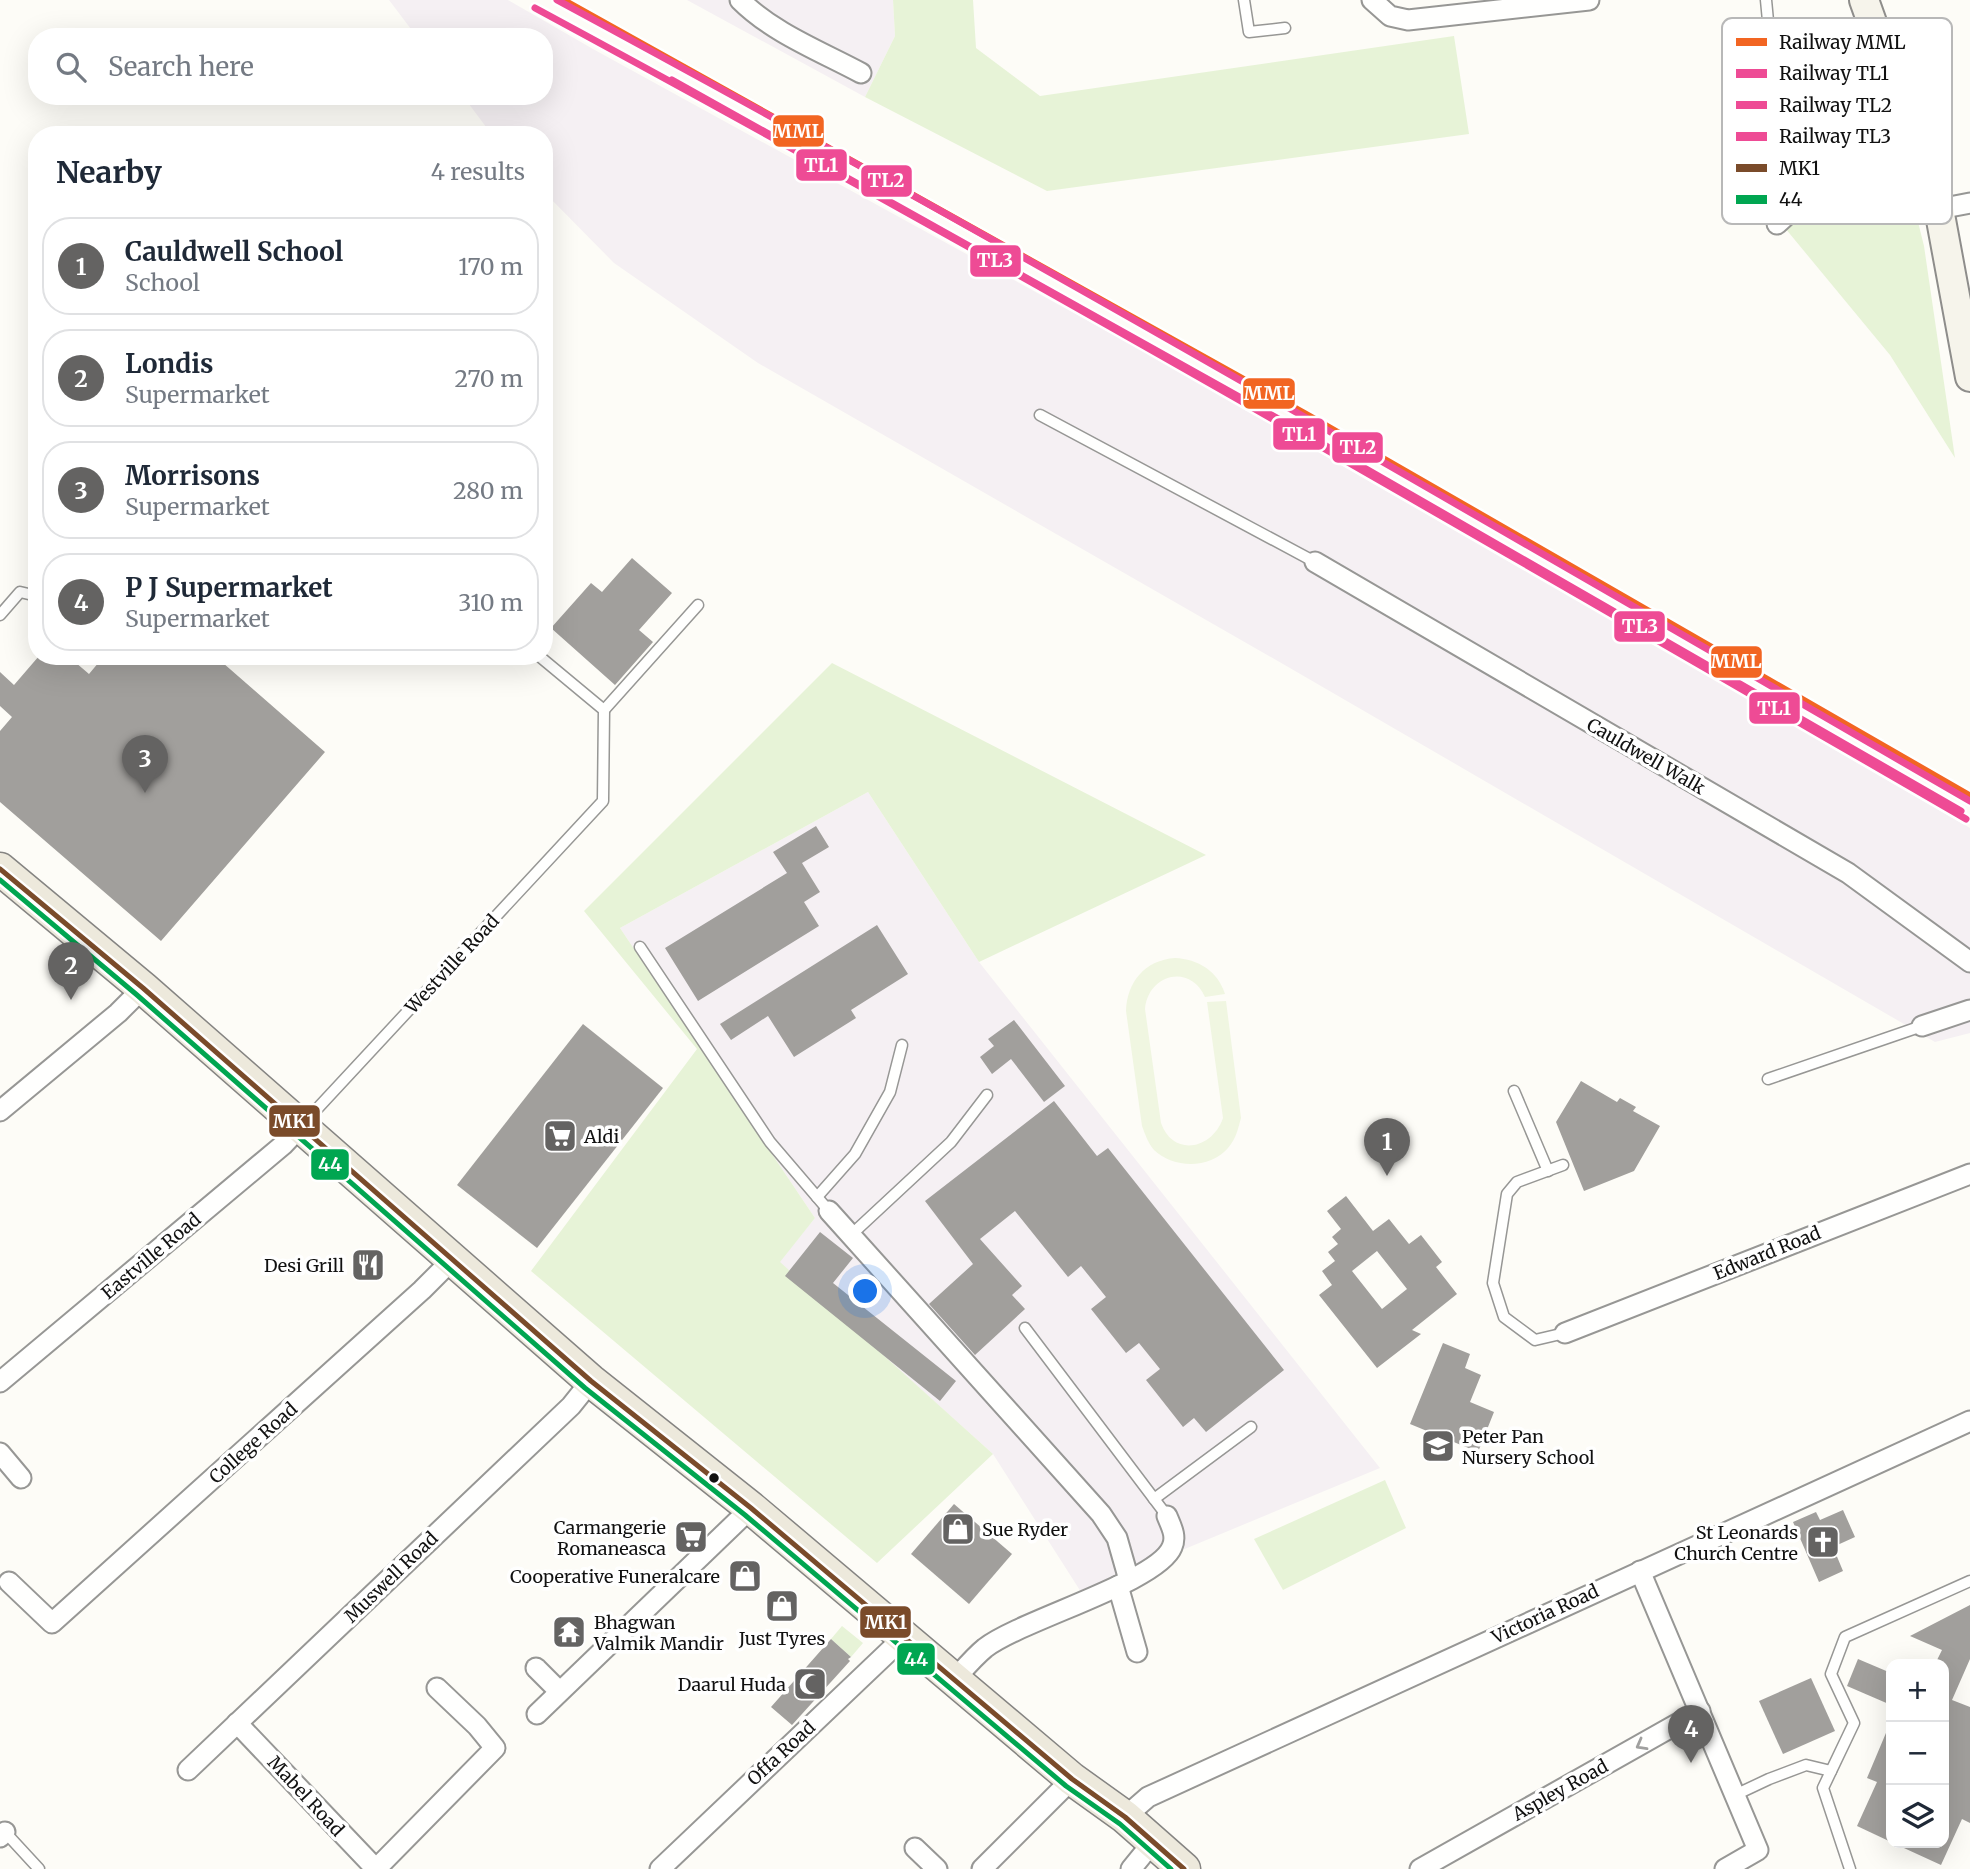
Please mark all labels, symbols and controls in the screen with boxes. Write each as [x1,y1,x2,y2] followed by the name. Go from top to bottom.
[1722,18,1952,224] legend
[28,28,553,105] search box
[1779,30,1906,54] text: Railway MML
[52,48,90,86] icon: search
[108,50,254,83] text: Search here
[1779,61,1889,85] text: Railway TL1
[1779,93,1892,117] text: Railway TL2
[772,114,825,148] line badge: MML
[772,119,824,143] text: MML
[1779,124,1891,148] text: Railway TL3
[795,148,848,182] line badge: TL1
[56,153,162,191] text: Nearby
[804,153,838,177] text: TL1
[1779,156,1820,180] text: MK1
[431,157,525,186] text: 4 results
[860,164,913,198] line badge: TL2
[868,168,904,192] text: TL2
[1779,187,1803,211] text: 44
[125,235,343,268] text: Cauldwell School
[969,244,1022,278] line badge: TL3
[977,248,1013,272] text: TL3
[76,252,86,281] text: 1
[458,252,523,281] text: 170 m
[125,268,200,297] text: School
[125,347,214,380] text: Londis
[74,364,88,393] text: 2
[455,364,523,393] text: 270 m
[1242,377,1296,410] line badge: MML
[125,380,270,409] text: Supermarket
[1243,381,1295,405] text: MML
[1272,417,1326,451] line badge: TL1
[1282,422,1316,446] text: TL1
[1331,431,1384,464] line badge: TL2
[1340,435,1376,459] text: TL2
[125,459,260,492] text: Morrisons
[74,476,88,505] text: 3
[453,476,523,505] text: 280 m
[125,492,270,521] text: Supermarket
[125,571,333,604] text: P J Supermarket
[74,588,88,617] text: 4
[458,588,523,617] text: 310 m
[125,604,270,633] text: Supermarket
[1613,610,1666,643] line badge: TL3
[1622,614,1658,638] text: TL3
[1710,645,1763,679] line badge: MML
[1710,649,1762,673] text: MML
[1748,691,1801,725] line badge: TL1
[1757,696,1791,720] text: TL1
[1583,713,1710,799] street label: Cauldwell Walk
[122,735,168,793] pin: 3
[399,909,504,1019] street label: Westville Road
[48,942,94,1000] pin: 2
[268,1104,321,1138] line badge: MK1
[273,1109,315,1133] text: MK1
[541,1117,579,1155] supermarket icon: Aldi
[1364,1118,1410,1176] pin: 1
[583,1125,619,1148] place label: Aldi
[310,1148,350,1181] line badge: 44
[318,1152,342,1176] text: 44
[97,1208,205,1304] street label: Eastville Road
[1710,1221,1824,1285] street label: Edward Road
[349,1246,387,1284] restaurant icon: Desi Grill
[264,1254,344,1277] place label: Desi Grill
[848,1274,882,1308] your location
[204,1397,302,1489] street label: College Road
[1462,1425,1595,1469] place label: Peter Pan Nursery School
[1419,1427,1457,1465] school or university icon: Peter Pan Nursery School
[707,1471,721,1485] unlabelled marker
[939,1510,977,1548] shop icon: Sue Ryder
[554,1516,666,1560] place label: Carmangerie Romaneasca
[672,1518,710,1556] supermarket icon: Carmangerie Romaneasca
[982,1518,1068,1541] place label: Sue Ryder
[1674,1521,1798,1565] place label: St Leonards Church Centre
[1804,1523,1842,1561] church icon: St Leonards Church Centre
[339,1527,443,1627] street label: Muswell Road
[726,1557,764,1595] shop icon: Cooperative Funeralcare
[510,1565,720,1588] place label: Cooperative Funeralcare
[1487,1579,1602,1649] street label: Victoria Road
[763,1587,801,1625] shop icon: Just Tyres
[859,1605,912,1639] line badge: MK1
[865,1610,907,1634] text: MK1
[593,1611,724,1655] place label: Bhagwan Valmik Mandir
[550,1613,588,1651] temple icon: Bhagwan Valmik Mandir
[738,1627,825,1650] place label: Just Tyres
[896,1642,936,1676] line badge: 44
[904,1647,928,1671] text: 44
[1886,1659,1949,1848] map controls
[1886,1659,1949,1722] button: +
[791,1665,829,1703] mosque icon: Daarul Huda
[678,1673,786,1696] place label: Daarul Huda
[1668,1705,1714,1763] pin: 4
[742,1716,820,1790] street label: Offa Road
[1886,1722,1949,1785] button: −
[1636,1737,1648,1750] one-way arrow
[263,1751,349,1841] street label: Mabel Road
[1507,1754,1612,1826] street label: Aspley Road
[1886,1785,1949,1848] button: layers

